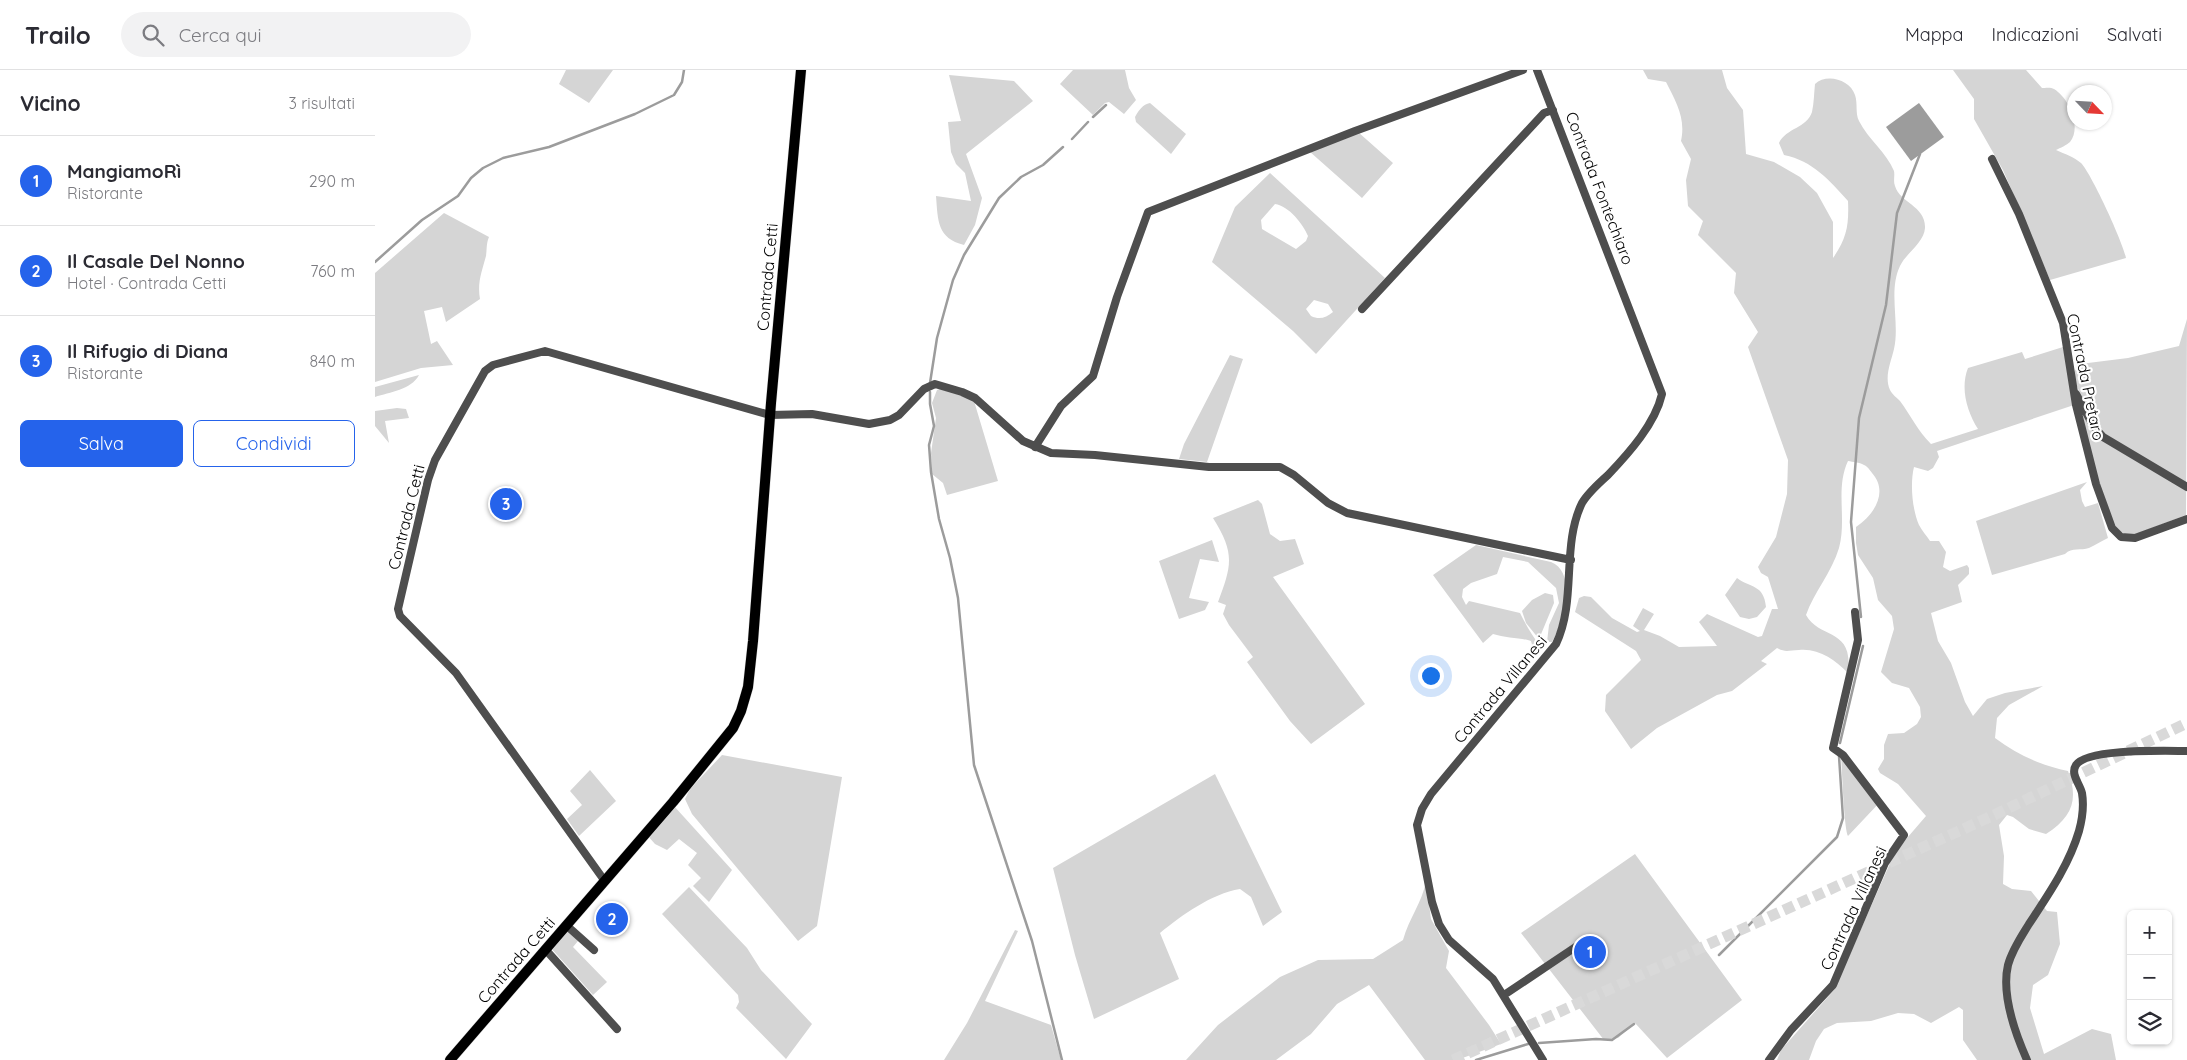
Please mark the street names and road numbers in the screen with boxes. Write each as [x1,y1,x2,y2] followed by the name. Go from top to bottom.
[1562,109,1638,267] street label: Contrada Fontechiaro
[752,222,782,332] street label: Contrada Cetti
[2063,312,2109,442] street label: Contrada Pretaro
[383,462,429,572] street label: Contrada Cetti
[1449,631,1551,747] street label: Contrada Villanesi
[1816,843,1890,973] street label: Contrada Villanesi
[473,913,559,1007] street label: Contrada Cetti

